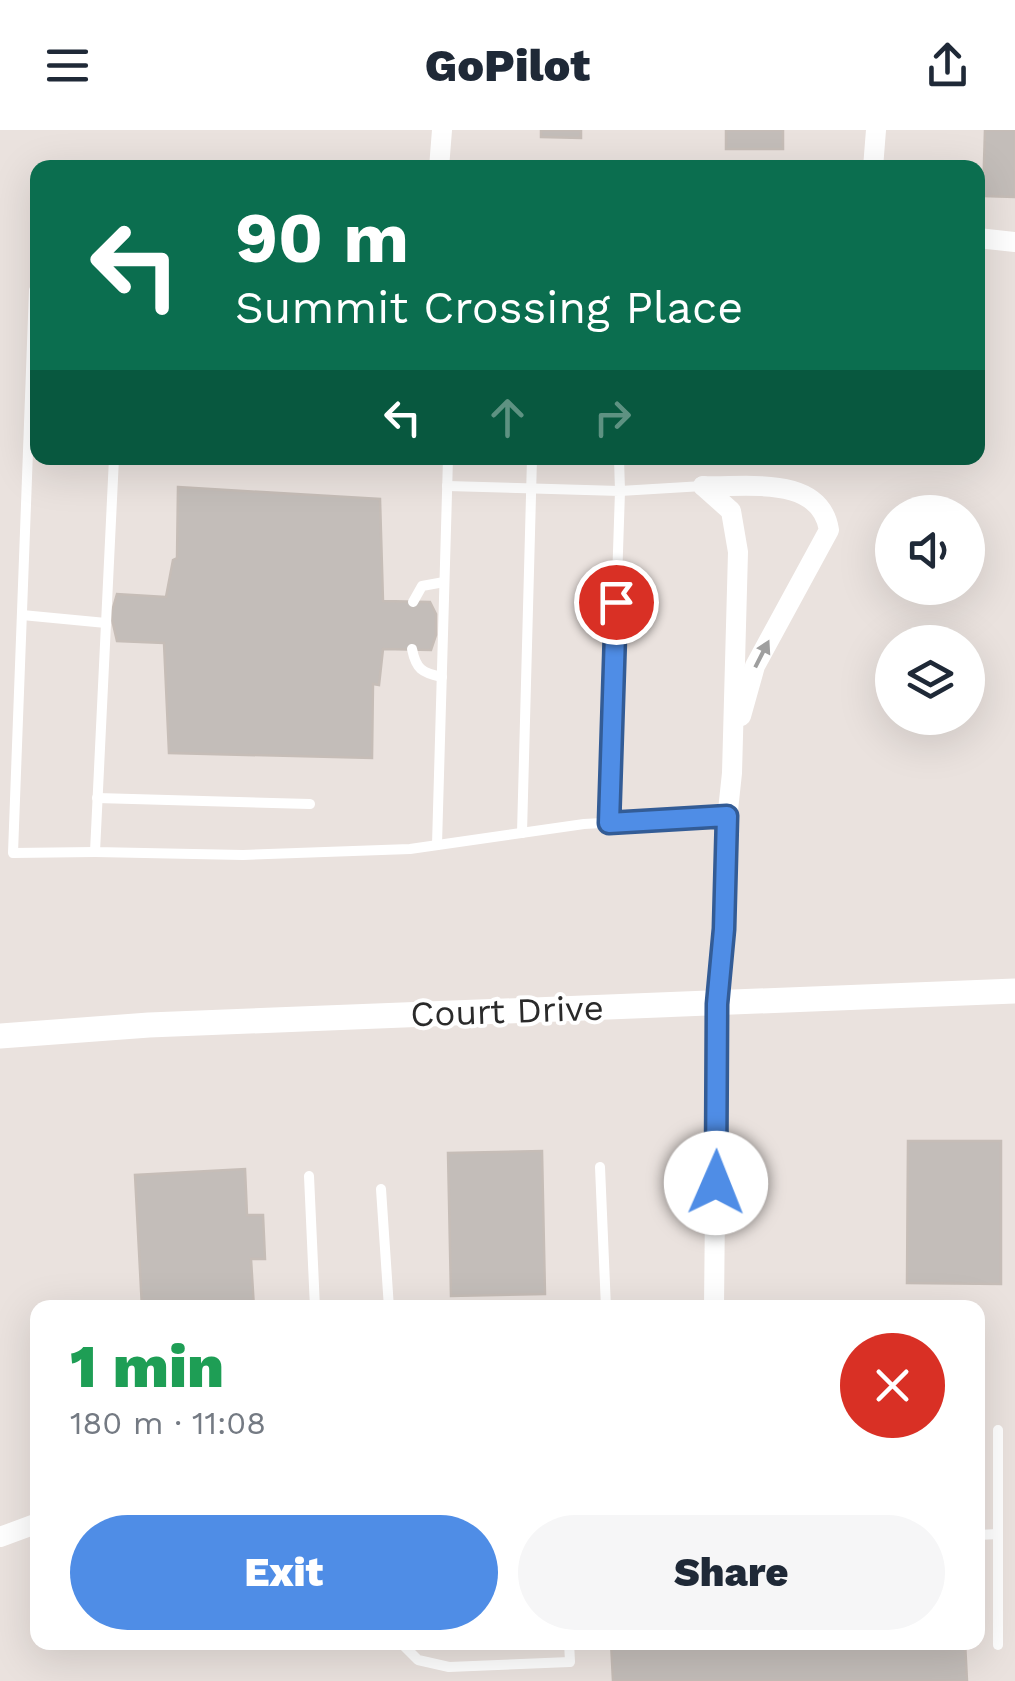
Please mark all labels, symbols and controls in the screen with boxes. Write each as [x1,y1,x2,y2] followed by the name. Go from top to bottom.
[40,38,95,93] icon: menu
[920,38,975,93] icon: share
[425,39,590,92] text: GoPilot
[235,197,409,279] text: 90 m
[70,200,200,330] icon: left
[235,281,743,334] text: Summit Crossing Place
[375,390,430,445] icon: left
[480,390,535,445] icon: ahead
[585,390,640,445] icon: right
[875,495,985,735] map controls
[875,495,985,605] button: sound
[574,560,659,645] pin
[589,575,644,630] icon: arrive
[875,625,985,735] button: layers
[753,639,770,668] one-way arrow
[410,987,604,1035] street label: Court Drive
[664,1131,768,1235] position arrow
[70,1331,224,1402] text: 1 min
[840,1333,945,1438] button: close
[70,1404,266,1442] text: 180 m · 11:08
[70,1515,498,1630] button: Exit
[518,1515,945,1630] button: Share

